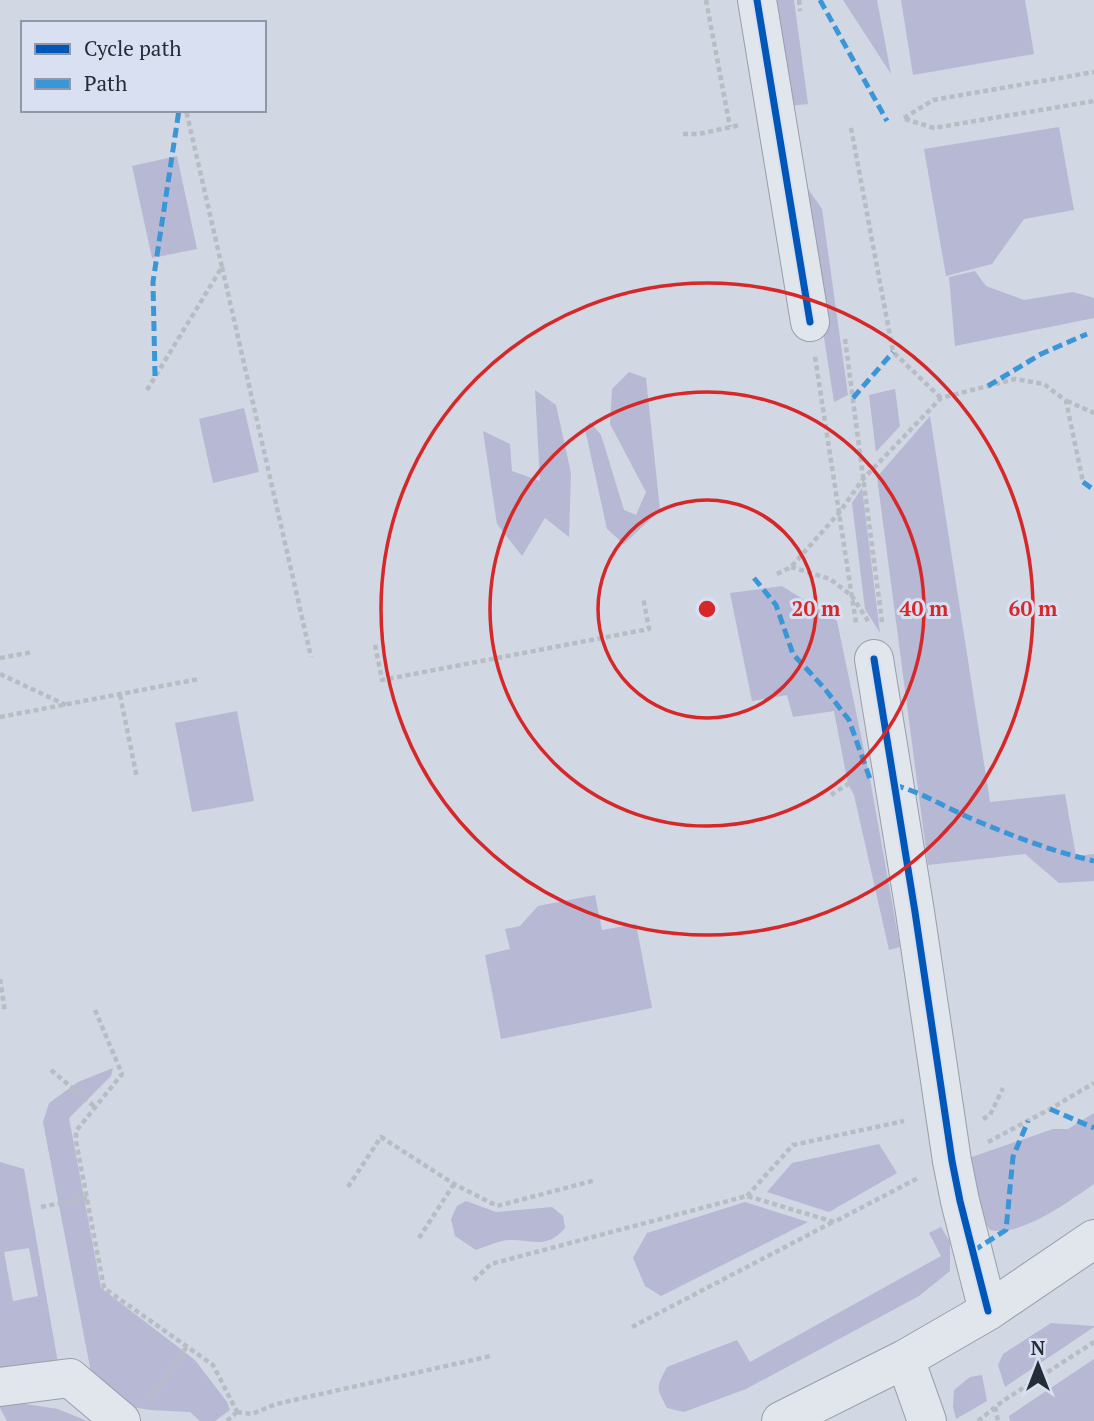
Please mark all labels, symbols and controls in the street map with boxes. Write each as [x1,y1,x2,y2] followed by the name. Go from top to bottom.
[21,21,266,112] legend
[84,34,182,62] text: Cycle path
[84,69,127,97] text: Path
[792,594,841,622] text: 20 m
[900,594,949,622] text: 40 m
[1009,594,1058,622] text: 60 m
[695,597,719,621] centre of rings
[1003,1330,1073,1400] north arrow
[1031,1335,1046,1360] text: N

